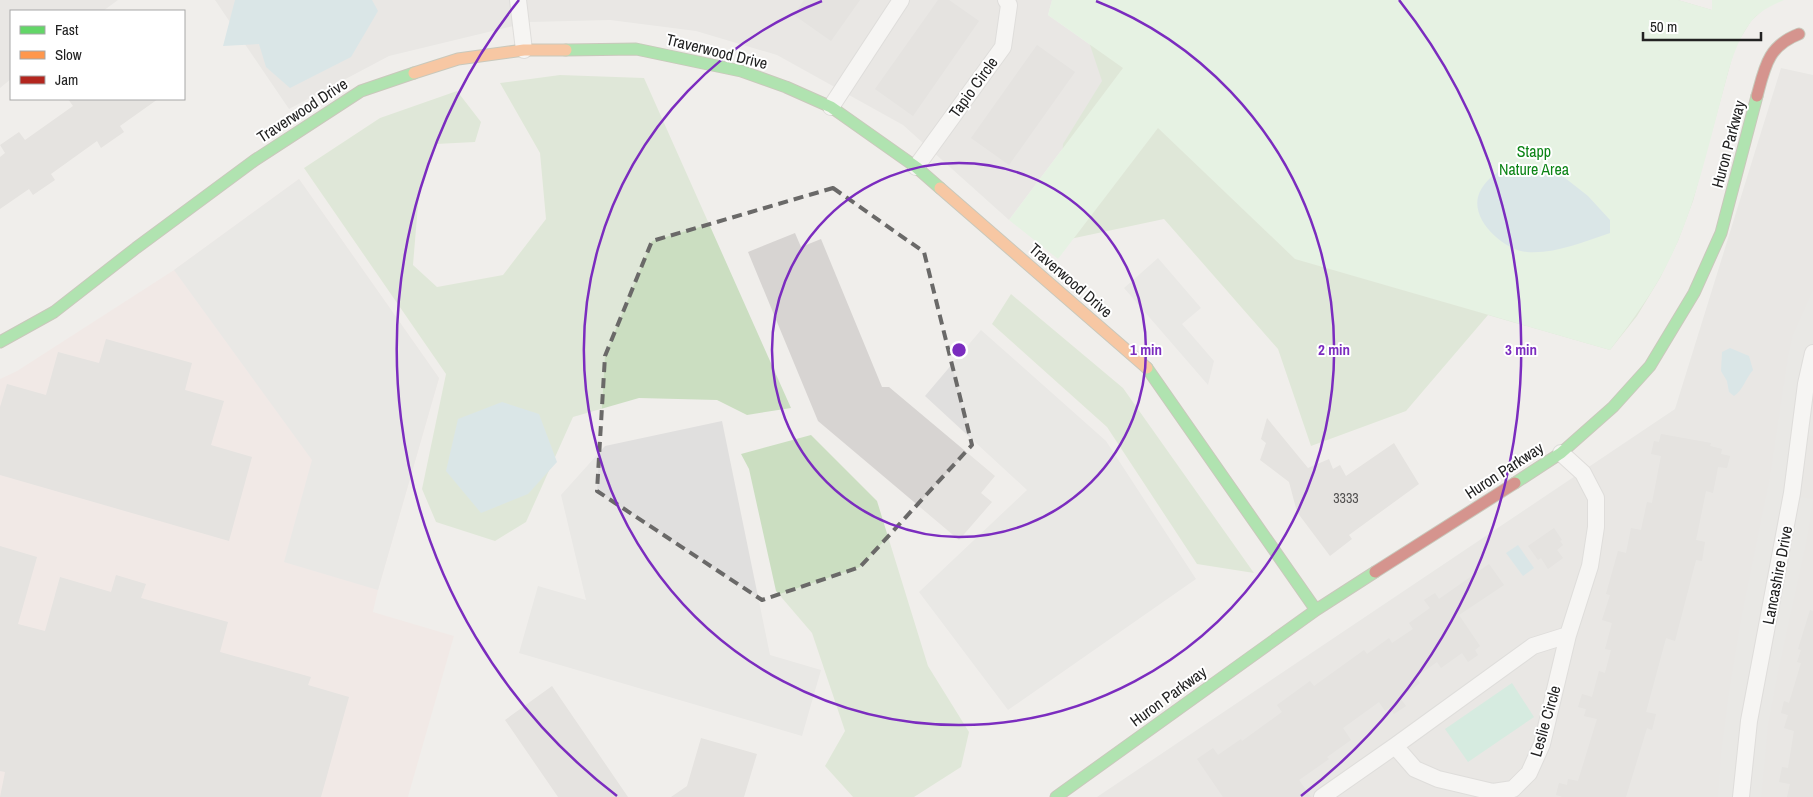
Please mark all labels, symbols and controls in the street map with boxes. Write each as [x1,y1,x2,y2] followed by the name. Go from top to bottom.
[10,10,185,100] legend
[1643,10,1760,42] scale bar
[1650,16,1677,37] text: 50 m
[55,19,79,40] text: Fast
[664,28,770,74] street label: Traverwood Drive
[55,44,82,65] text: Slow
[943,52,1003,122] street label: Tapio Circle
[55,69,78,90] text: Jam
[252,73,352,147] street label: Traverwood Drive
[1706,97,1750,190] street label: Huron Parkway
[1499,140,1570,180] park label: Stapp Nature Area
[1025,238,1117,322] street label: Traverwood Drive
[1130,339,1162,360] text: 1 min
[1318,339,1350,360] text: 2 min
[1505,339,1537,360] text: 3 min
[950,341,968,359] centre of rings
[1460,436,1548,504] street label: Huron Parkway
[1333,489,1359,507] house number: 3333
[1757,524,1797,626] street label: Lancashire Drive
[1125,660,1211,731] street label: Huron Parkway
[1524,683,1566,759] street label: Leslie Circle

